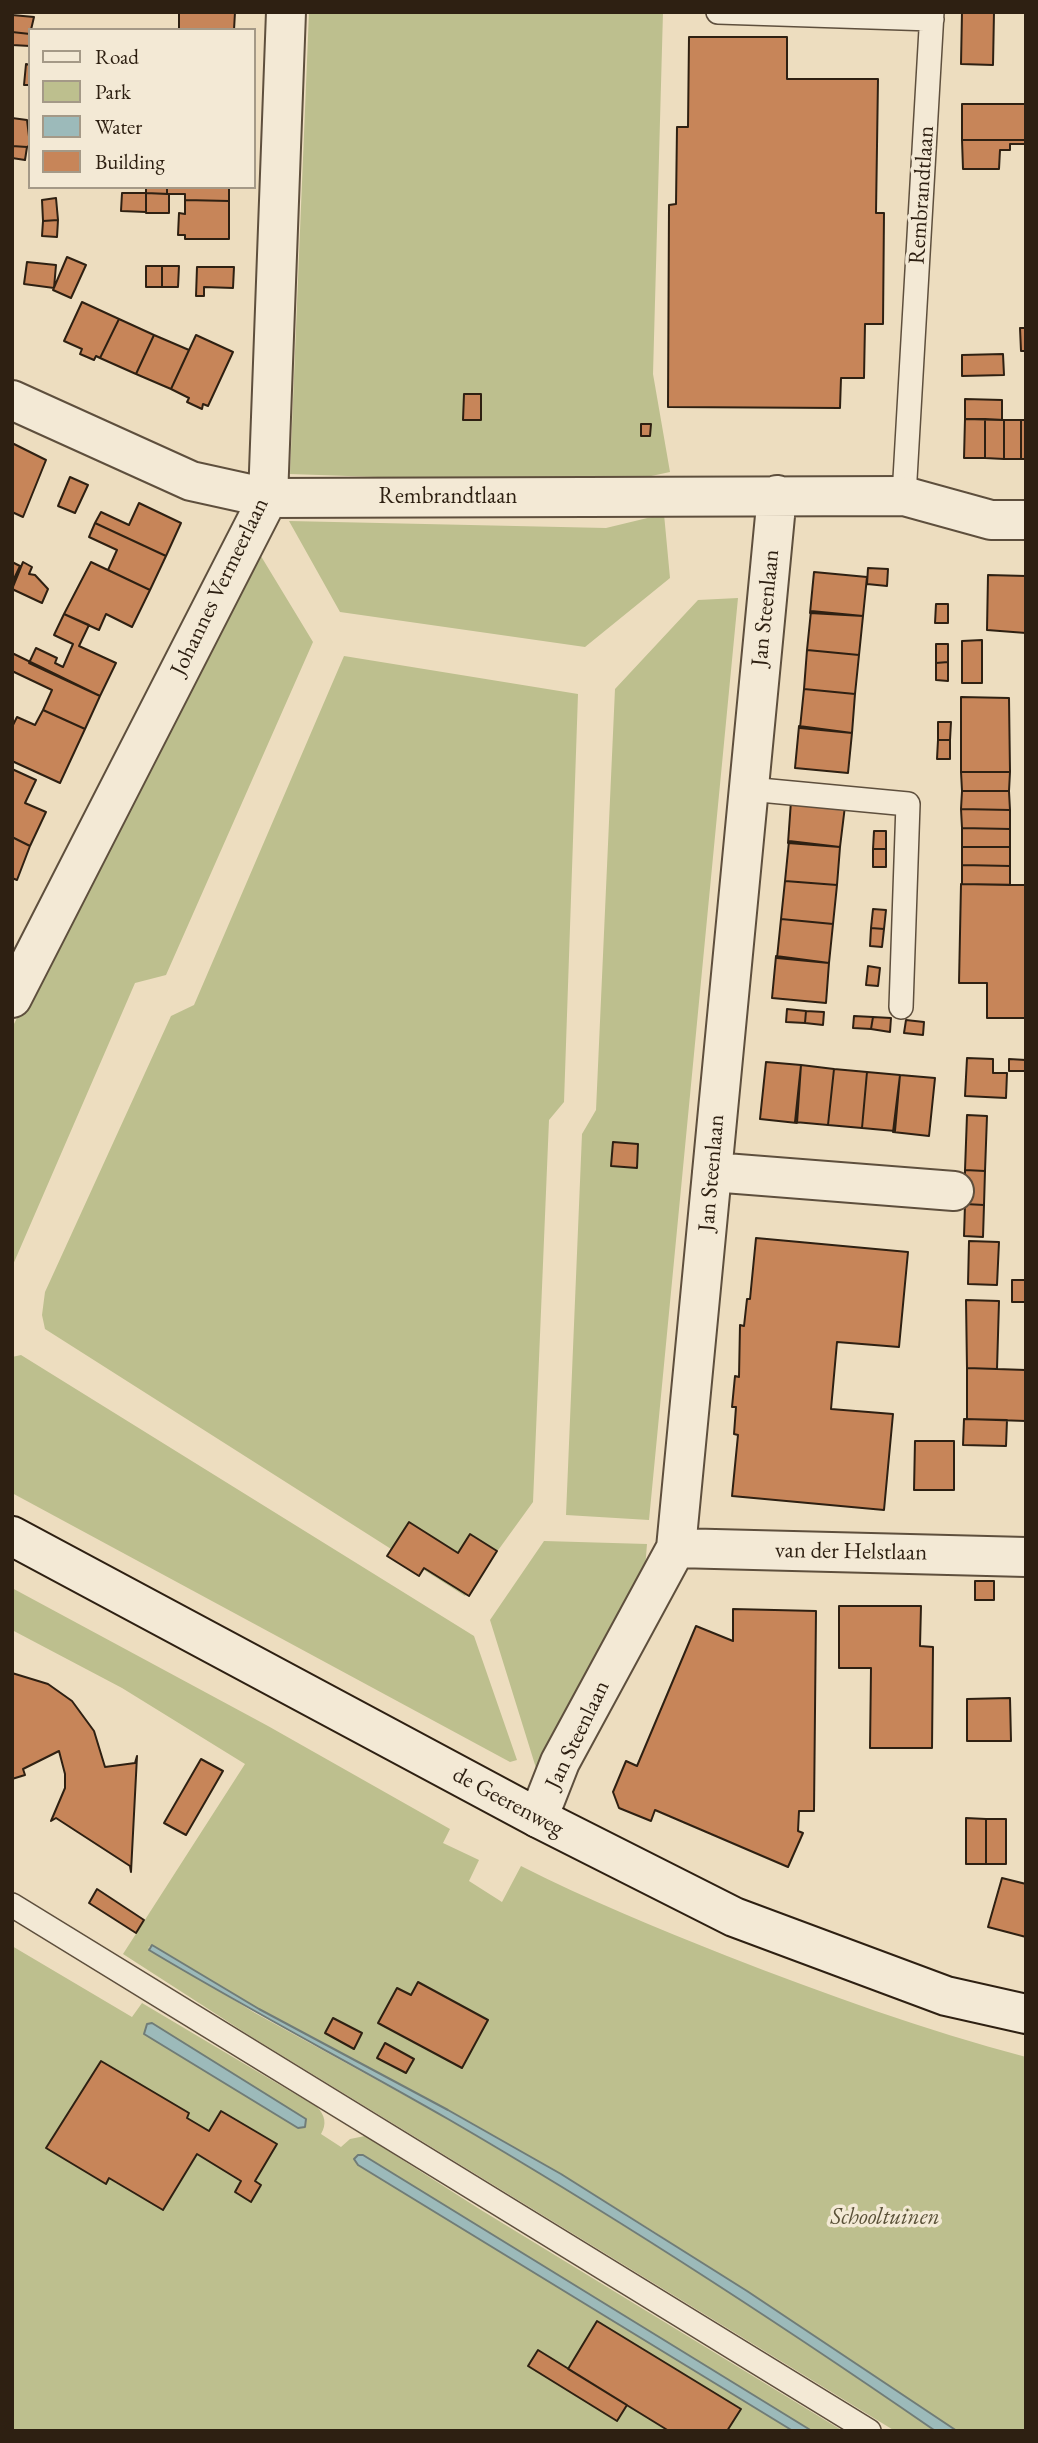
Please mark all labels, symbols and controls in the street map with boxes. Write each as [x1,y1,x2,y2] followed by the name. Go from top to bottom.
[28,28,256,189] legend
[95,43,139,70] text: Road
[95,78,131,105] text: Park
[95,113,142,140] text: Water
[903,125,941,265] street label: Rembrandtlaan
[95,148,165,175] text: Building
[379,483,517,511] street label: Rembrandtlaan
[165,494,275,680] street label: Johannes Vermeerlaan
[746,548,786,668] street label: Jan Steenlaan
[693,1113,731,1233] street label: Jan Steenlaan
[775,1537,927,1567] street label: van der Helstlaan
[540,1676,616,1794] street label: Jan Steenlaan
[448,1761,568,1843] street label: de Geerenweg
[830,2204,940,2232] park label: Schooltuinen

